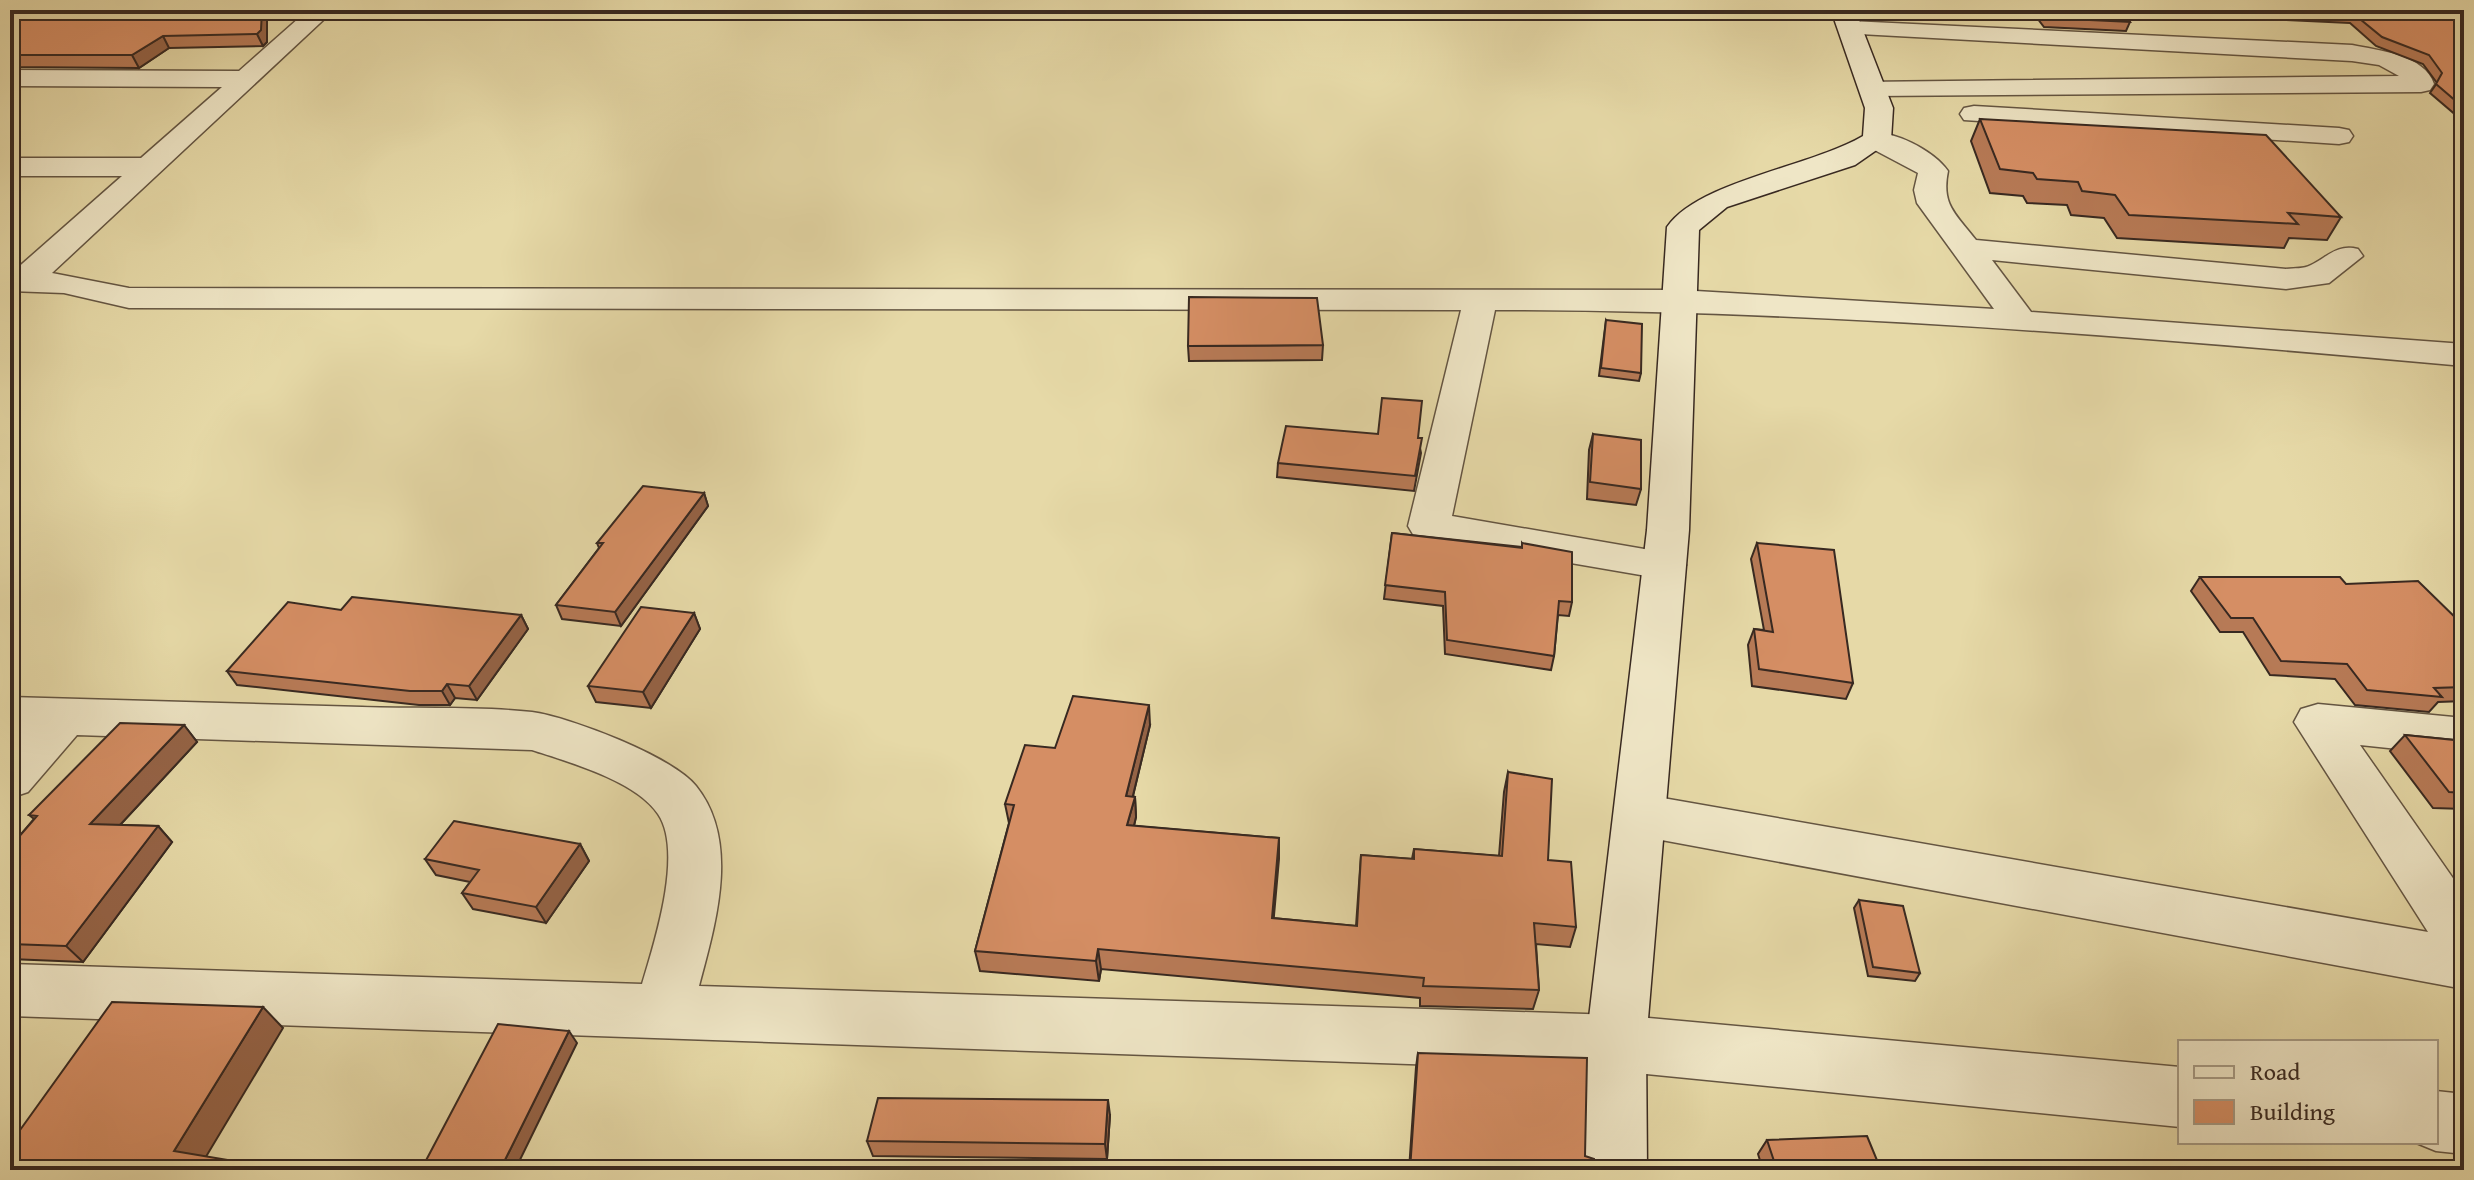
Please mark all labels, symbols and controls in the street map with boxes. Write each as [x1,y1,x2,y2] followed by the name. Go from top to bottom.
[2178,1040,2438,1144] legend
[2250,1054,2300,1089] text: Road
[2250,1094,2335,1129] text: Building

